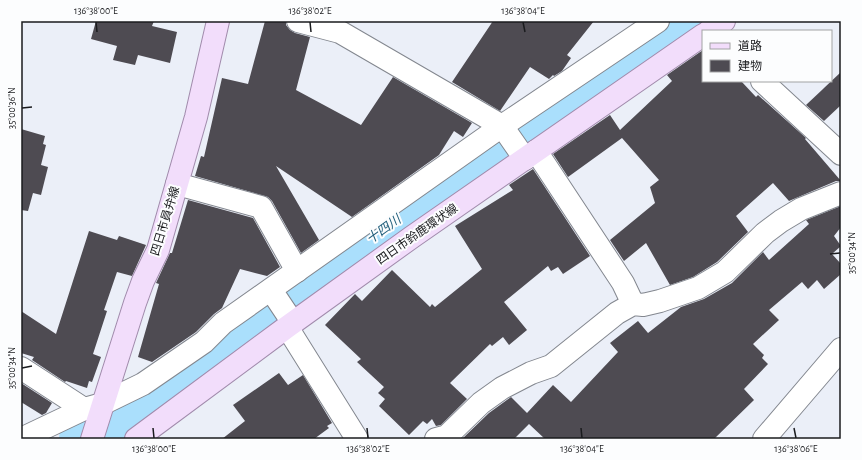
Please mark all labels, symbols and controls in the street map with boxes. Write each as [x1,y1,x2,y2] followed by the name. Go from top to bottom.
[74,6,118,16] text: 136°38'00"E
[288,6,332,16] text: 136°38'02"E
[501,6,545,16] text: 136°38'04"E
[702,30,832,82] legend
[738,39,762,52] text: 道路
[738,59,762,72] text: 建物
[7,87,17,129] text: 35°00'36"N
[148,185,181,257] street label: 四日市員弁線
[374,201,460,266] street label: 四日市鈴鹿環状線
[364,211,405,247] water label: 十四川
[847,232,857,274] text: 35°00'34"N
[7,347,17,389] text: 35°00'34"N
[132,444,176,454] text: 136°38'00"E
[346,444,390,454] text: 136°38'02"E
[560,444,604,454] text: 136°38'04"E
[774,444,818,454] text: 136°38'06"E

